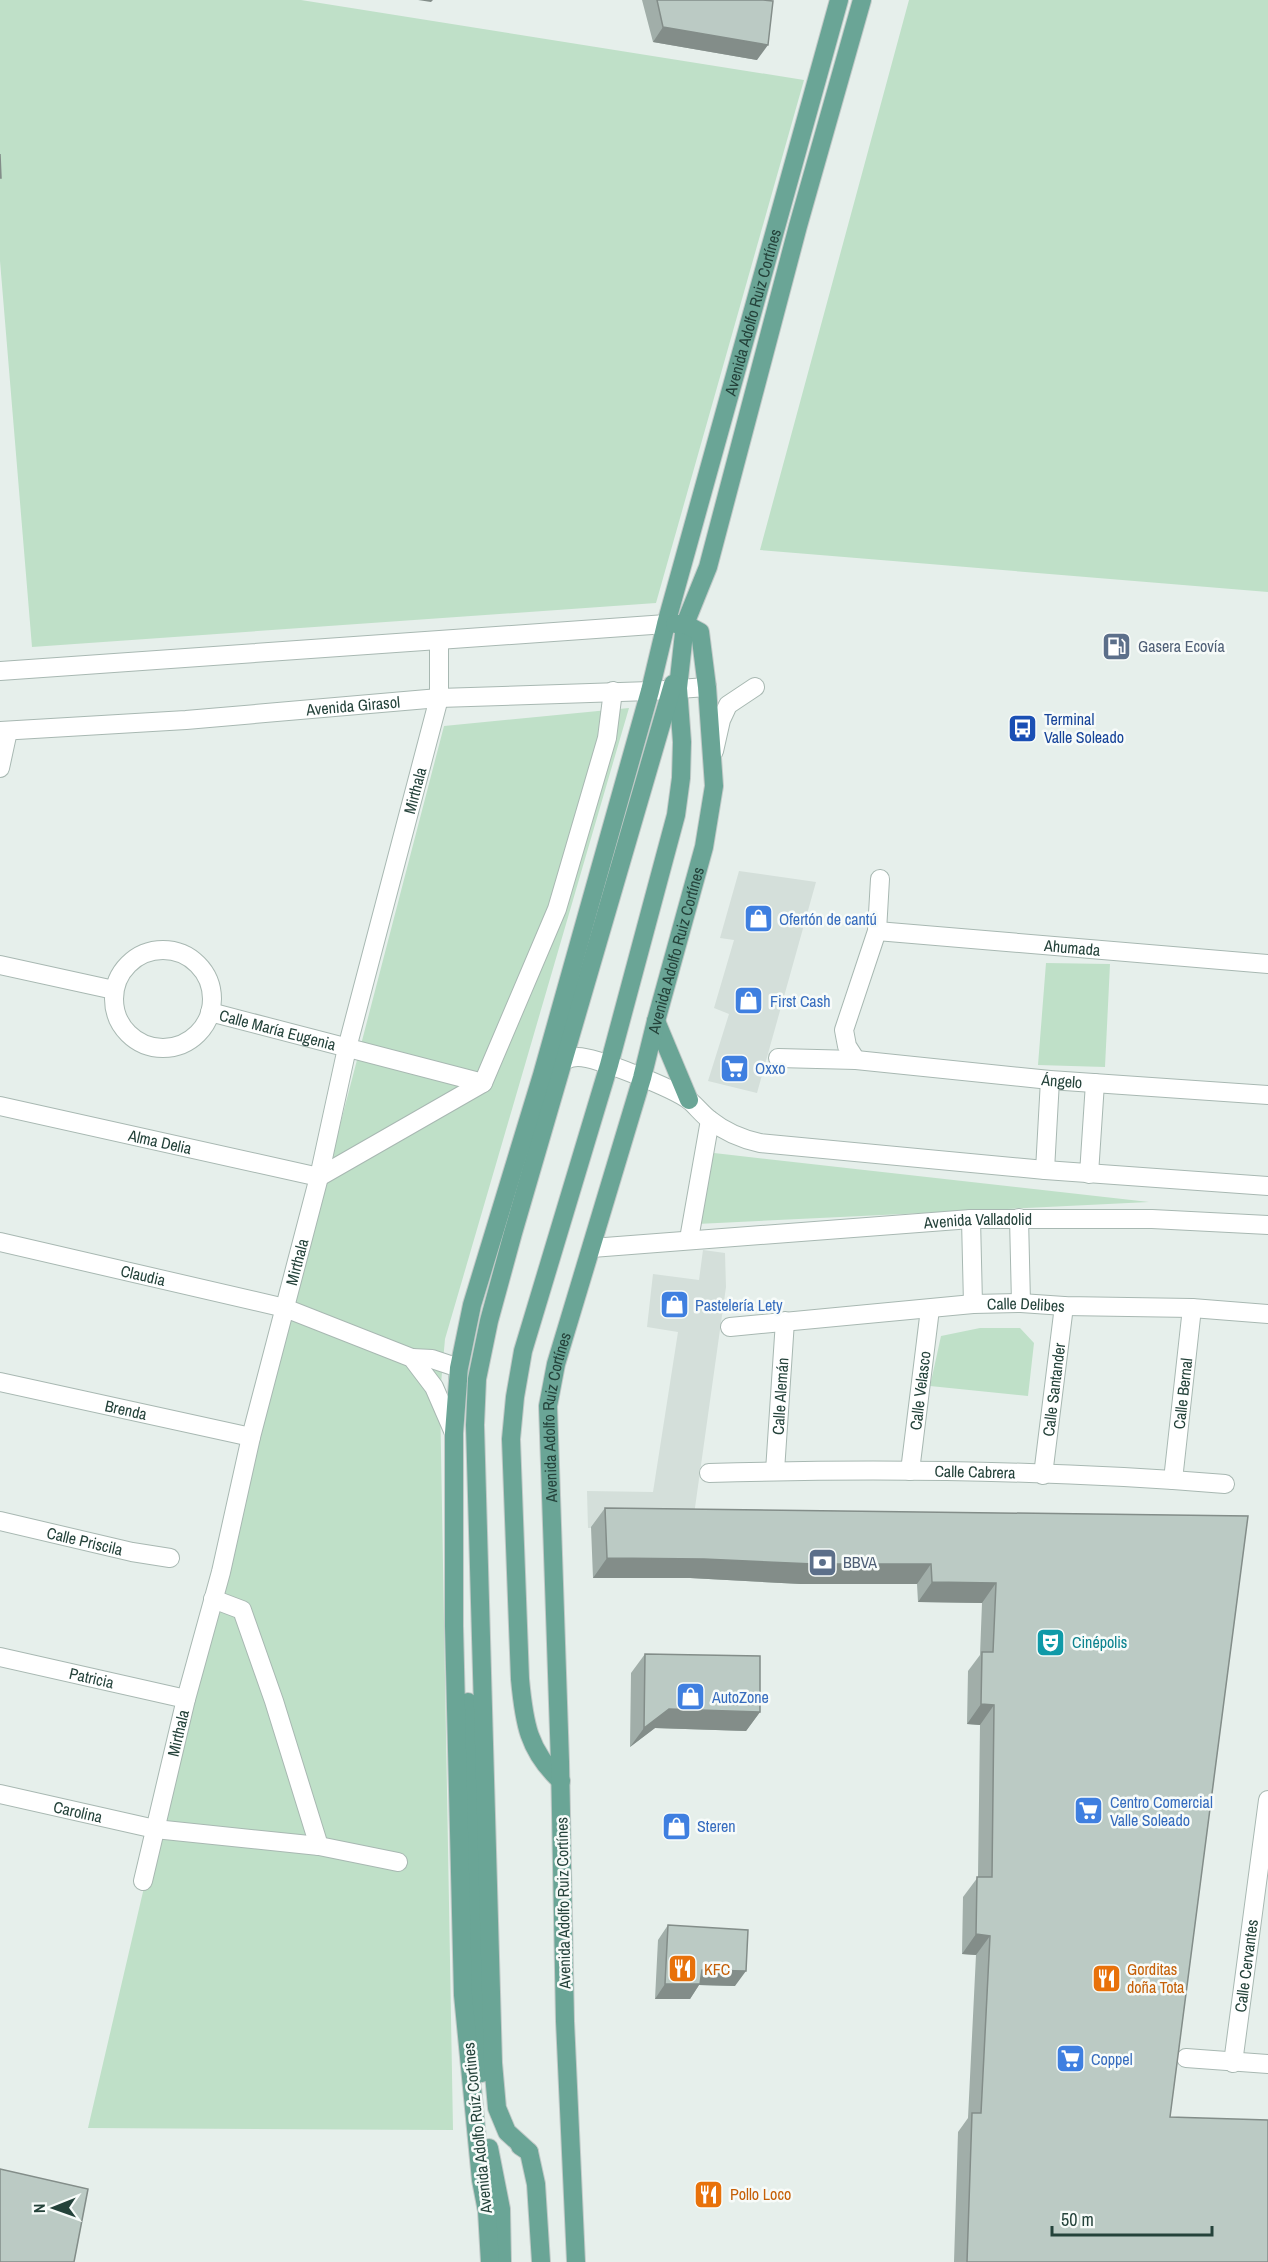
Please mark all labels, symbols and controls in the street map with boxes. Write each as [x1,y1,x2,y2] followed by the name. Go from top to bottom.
[719,226,786,399] street label: Avenida Adolfo Ruiz Cortínes
[1101,630,1133,662] fuel station icon: Gasera Ecovía
[1138,635,1225,657] place label: Gasera Ecovía
[304,690,401,721] street label: Avenida Girasol
[1044,708,1124,748] place label: Terminal Valle Soleado
[1007,712,1039,744] bus stop icon: Terminal Valle Soleado
[398,764,432,816] street label: Mirthala
[642,864,709,1037] street label: Avenida Adolfo Ruiz Cortínes
[742,903,774,935] shop icon: Ofertón de cantú
[779,908,877,930] place label: Ofertón de cantú
[1042,934,1102,961] street label: Ahumada
[733,985,765,1017] shop icon: First Cash
[770,990,831,1012] place label: First Cash
[217,1004,339,1056] street label: Calle María Eugenia
[718,1052,750,1084] supermarket icon: Oxxo
[755,1057,786,1079] place label: Oxxo
[1039,1068,1083,1093] street label: Ángelo
[125,1124,195,1159] street label: Alma Delia
[922,1208,1032,1234] street label: Avenida Valladolid
[280,1236,314,1288] street label: Mirthala
[119,1259,168,1291] street label: Claudia
[658,1289,690,1321] shop icon: Pastelería Lety
[987,1292,1066,1317] street label: Calle Delibes
[695,1294,783,1316] place label: Pastelería Lety
[537,1329,576,1504] street label: Avenida Adolfo Ruiz Cortínes
[1037,1341,1070,1438] street label: Calle Santander
[904,1350,936,1431] street label: Calle Velasco
[766,1357,794,1435] street label: Calle Alemán
[1168,1357,1197,1430] street label: Calle Bernal
[103,1394,150,1425] street label: Brenda
[934,1460,1016,1484] street label: Calle Cabrera
[45,1521,126,1561] street label: Calle Priscila
[806,1546,838,1578] bank icon: BBVA
[843,1551,877,1573] place label: BBVA
[1035,1626,1067,1658] theatre icon: Cinépolis
[1072,1631,1127,1653] place label: Cinépolis
[67,1662,117,1694] street label: Patricia
[675,1681,707,1713] shop icon: AutoZone
[711,1686,769,1708] place label: AutoZone
[162,1707,194,1759] street label: Mirthala
[1110,1791,1213,1831] place label: Centro Comercial Valle Soleado
[51,1795,105,1828] street label: Carolina
[1073,1795,1105,1827] supermarket icon: Centro Comercial Valle Soleado
[660,1810,692,1842] shop icon: Steren
[697,1815,736,1837] place label: Steren
[551,1817,576,1990] street label: Avenida Adolfo Ruiz Cortínes
[1229,1918,1263,2014] street label: Calle Cervantes
[667,1953,699,1985] restaurant icon: KFC
[704,1958,730,1980] place label: KFC
[1127,1958,1185,1998] place label: Gorditas doña Tota
[1090,1962,1122,1994] restaurant icon: Gorditas doña Tota
[457,2041,497,2216] street label: Avenida Adolfo Ruíz Cortines
[1054,2043,1086,2075] supermarket icon: Coppel
[1091,2048,1133,2070] place label: Coppel
[24,2178,84,2238] north arrow
[693,2178,725,2210] restaurant icon: Pollo Loco
[730,2183,791,2205] place label: Pollo Loco
[1052,2199,1212,2237] scale bar
[28,2203,50,2213] text: N
[1061,2207,1094,2232] text: 50 m

